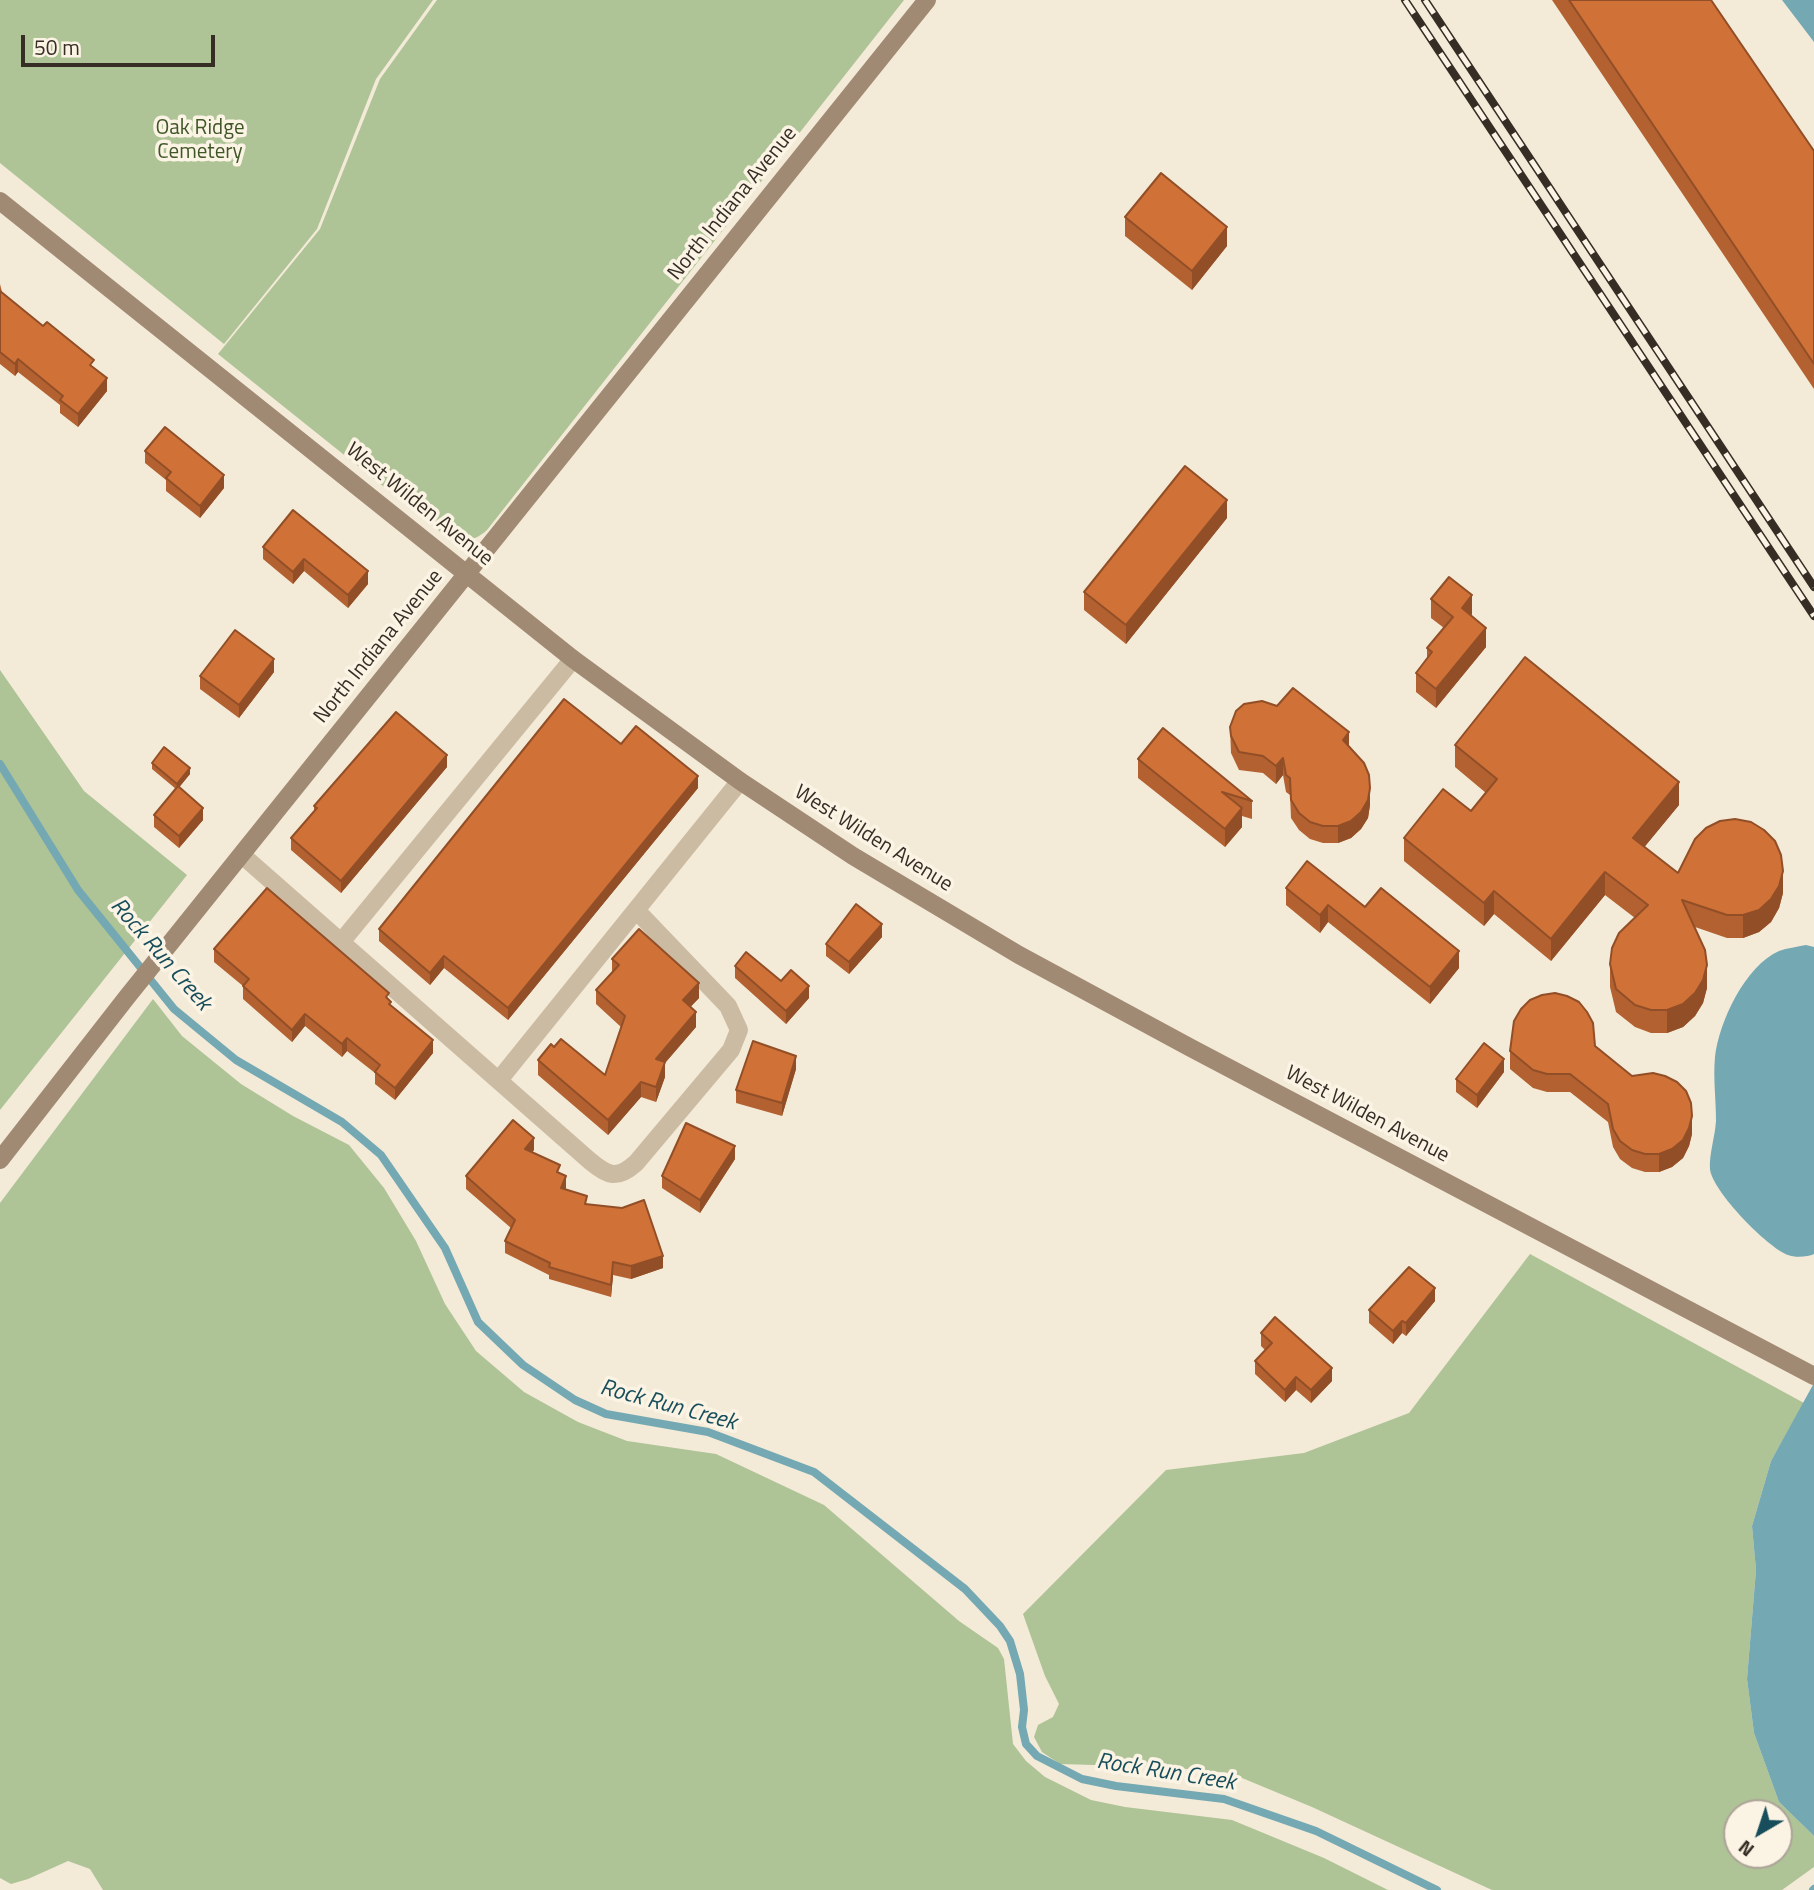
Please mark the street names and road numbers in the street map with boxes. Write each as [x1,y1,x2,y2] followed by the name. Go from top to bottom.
[663,122,803,286] street label: North Indiana Avenue
[340,438,498,572] street label: West Wilden Avenue
[309,565,449,729] street label: North Indiana Avenue
[789,780,957,898] street label: West Wilden Avenue
[1281,1061,1453,1169] street label: West Wilden Avenue

